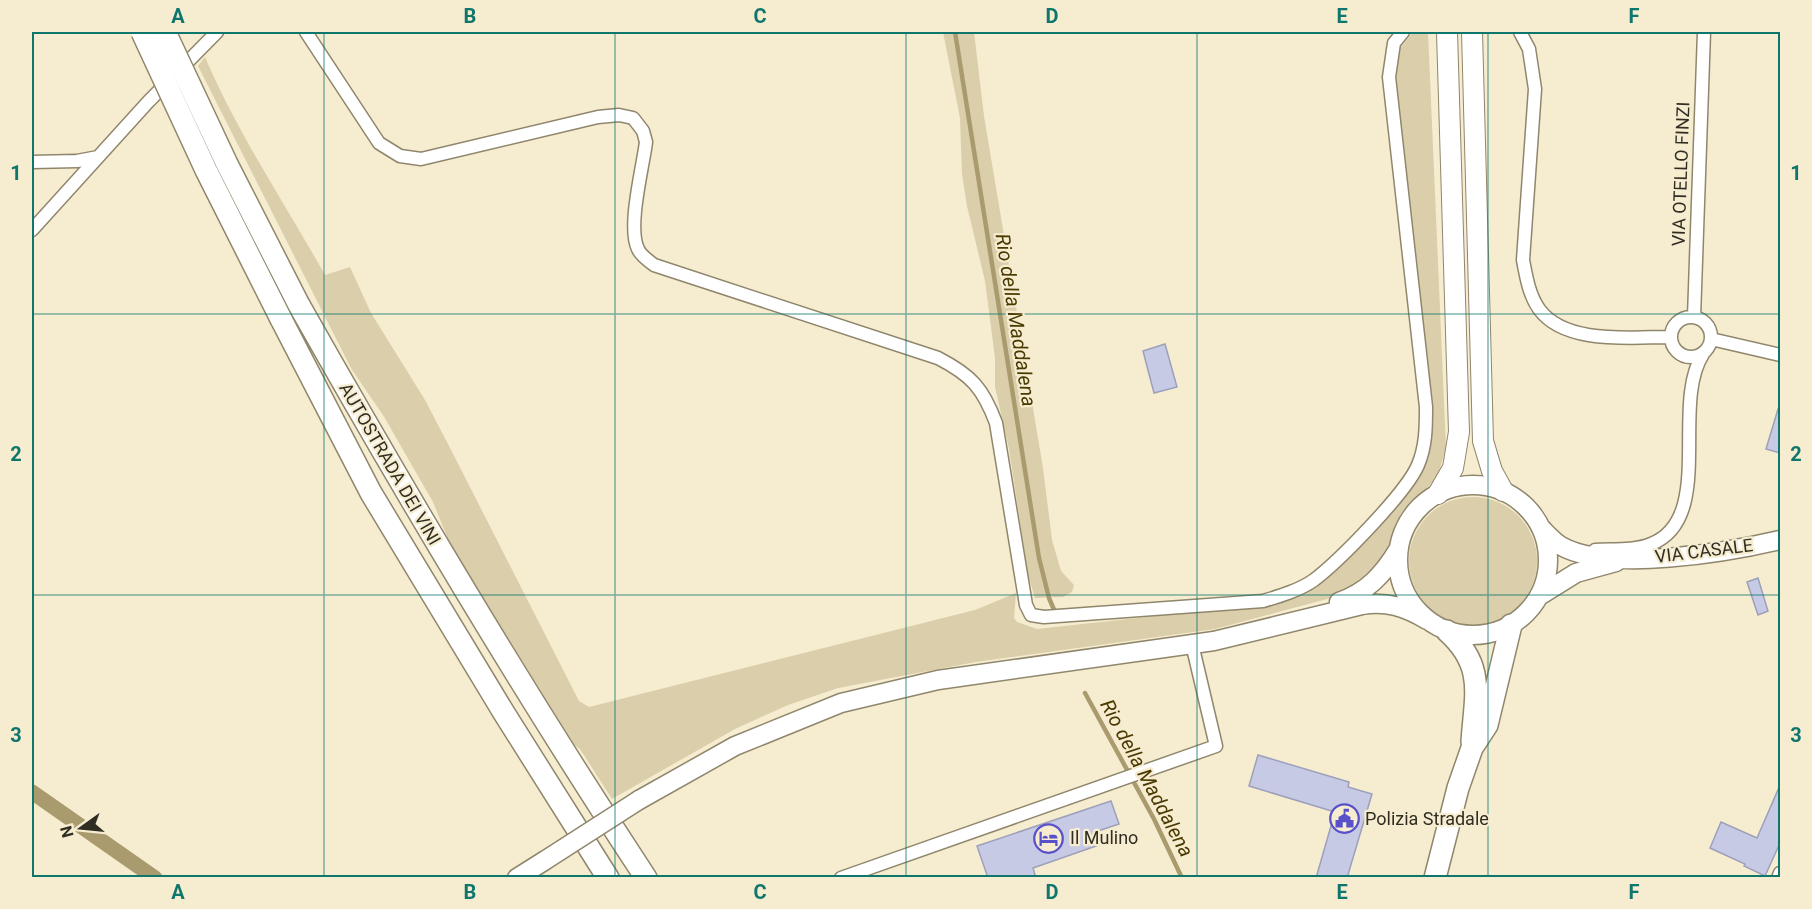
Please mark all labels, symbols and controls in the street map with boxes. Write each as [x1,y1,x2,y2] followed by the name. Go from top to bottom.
[171,4,185,28] text: A
[464,4,476,28] text: B
[753,4,767,28] text: C
[1046,4,1059,28] text: D
[1336,4,1348,28] text: E
[1629,4,1640,28] text: F
[1667,101,1694,247] street label: VIA OTELLO FINZI
[10,161,22,185] text: 1
[1790,161,1802,185] text: 1
[990,232,1042,408] water label: Rio della Maddalena
[335,379,445,549] street label: AUTOSTRADA DEI VINI
[10,442,22,466] text: 2
[1790,442,1802,466] text: 2
[1654,534,1754,567] street label: VIA CASALE
[1095,695,1199,861] water label: Rio della Maddalena
[10,723,22,747] text: 3
[1790,723,1802,747] text: 3
[51,798,111,858] north arrow
[1328,803,1360,835] public building icon: Polizia Stradale
[1365,808,1489,829] place label: Polizia Stradale
[1033,822,1065,854] hotel icon: Il Mulino
[56,824,78,840] text: N
[1070,827,1138,848] place label: Il Mulino
[171,880,185,904] text: A
[464,880,476,904] text: B
[753,880,767,904] text: C
[1046,880,1059,904] text: D
[1336,880,1348,904] text: E
[1629,880,1640,904] text: F

